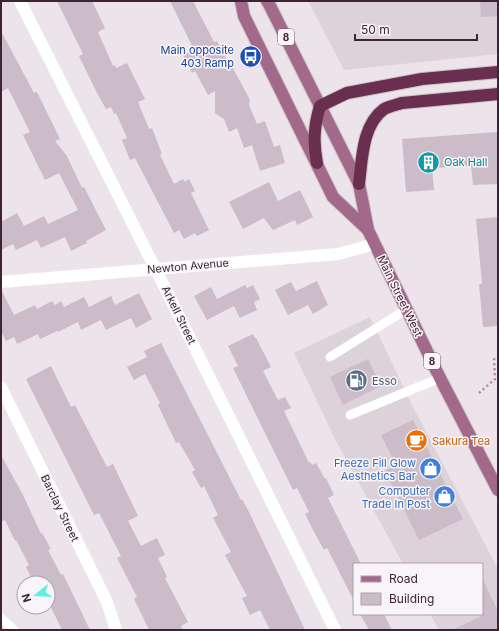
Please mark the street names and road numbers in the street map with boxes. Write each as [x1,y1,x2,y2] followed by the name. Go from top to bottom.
[278,29,294,45] road number: 8
[374,253,426,339] street label: Main Street West
[147,255,229,277] street label: Newton Avenue
[159,283,199,347] street label: Arkell Street
[424,353,440,369] road number: 8
[38,472,82,544] street label: Barclay Street

